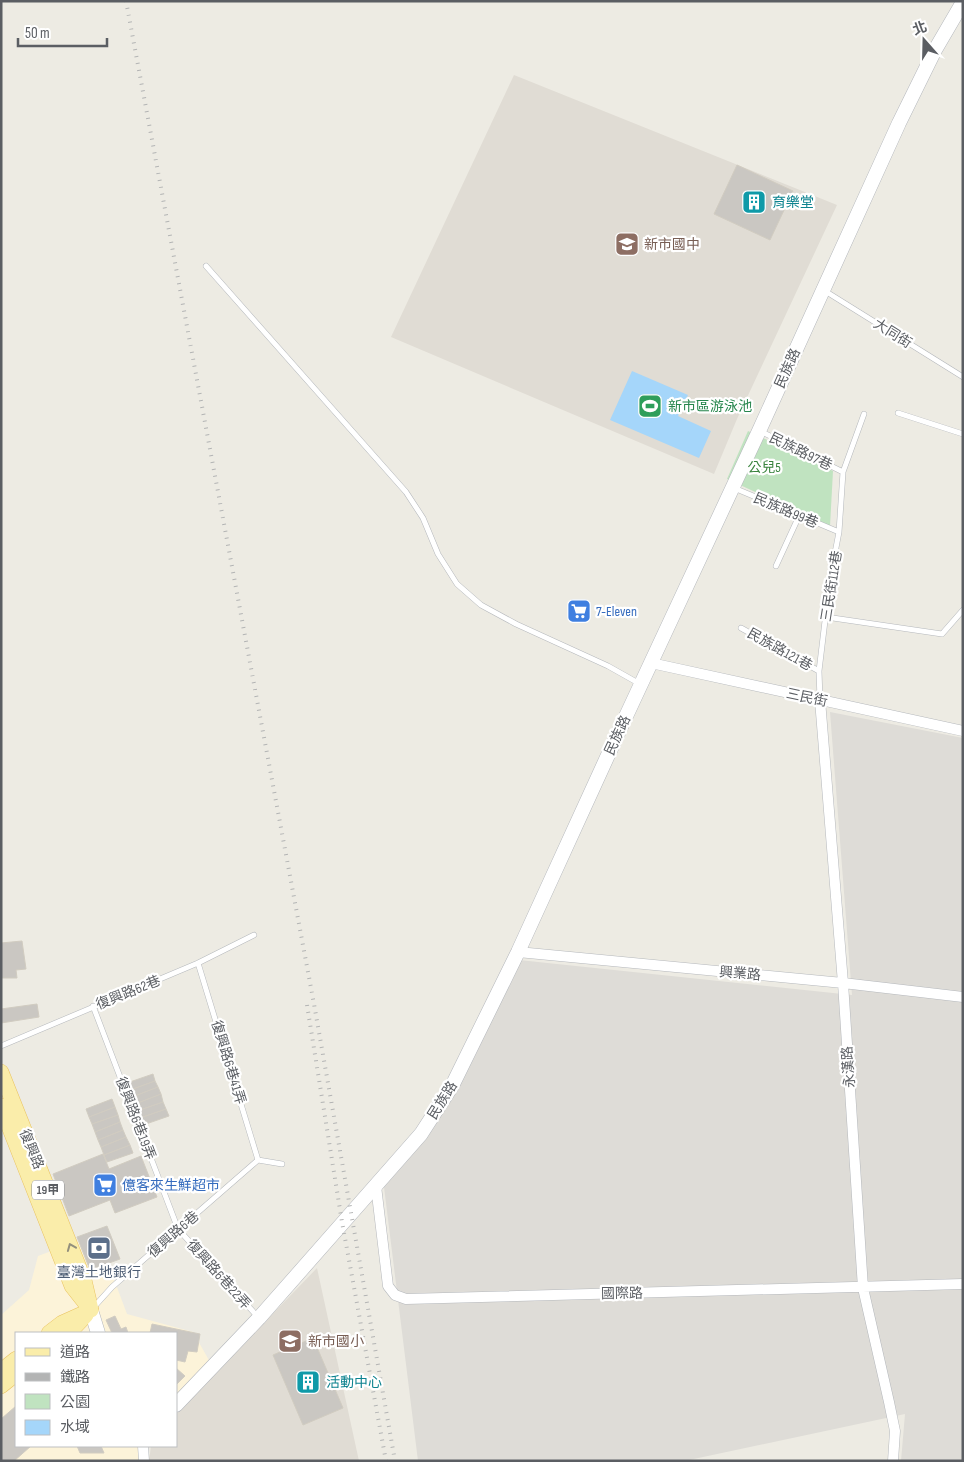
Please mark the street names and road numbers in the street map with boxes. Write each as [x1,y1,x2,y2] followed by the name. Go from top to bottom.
[870,315,915,352] street label: 大同街
[771,346,804,391] street label: 民族路
[767,429,835,474] street label: 民族路97巷
[751,489,821,532] street label: 民族路99巷
[817,549,846,623] street label: 三民街112巷
[744,625,815,674] street label: 民族路121巷
[785,685,829,710] street label: 三民街
[601,713,634,758] street label: 民族路
[718,963,762,984] street label: 興業路
[93,972,163,1013] street label: 復興路62巷
[208,1018,249,1106] street label: 復興路6巷41弄
[839,1045,858,1089] street label: 永漢路
[112,1074,159,1162] street label: 復興路6巷19弄
[424,1078,461,1123] street label: 民族路
[16,1127,47,1172] street label: 復興路
[32,1180,64,1200] road number: 19甲
[144,1208,202,1261] street label: 復興路6巷
[183,1236,254,1313] street label: 復興路6巷22弄
[601,1285,643,1302] street label: 國際路

